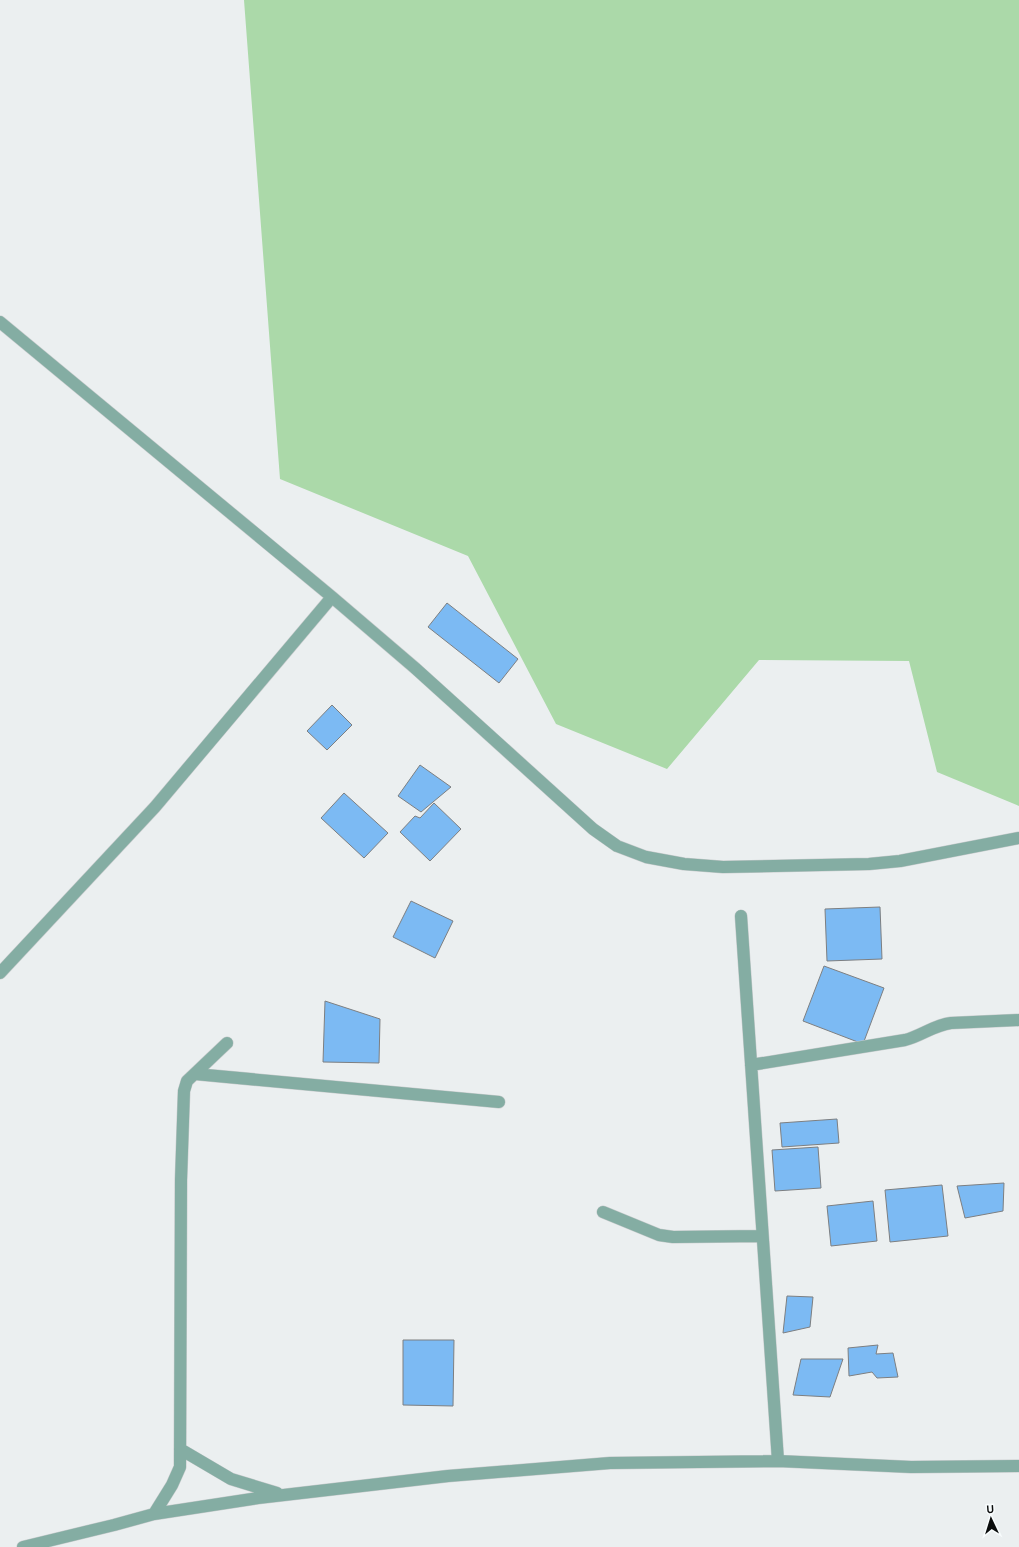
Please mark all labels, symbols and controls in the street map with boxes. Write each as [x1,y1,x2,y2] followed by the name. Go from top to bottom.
[971,1499,1011,1539] north arrow
[986,1502,995,1516] text: U

